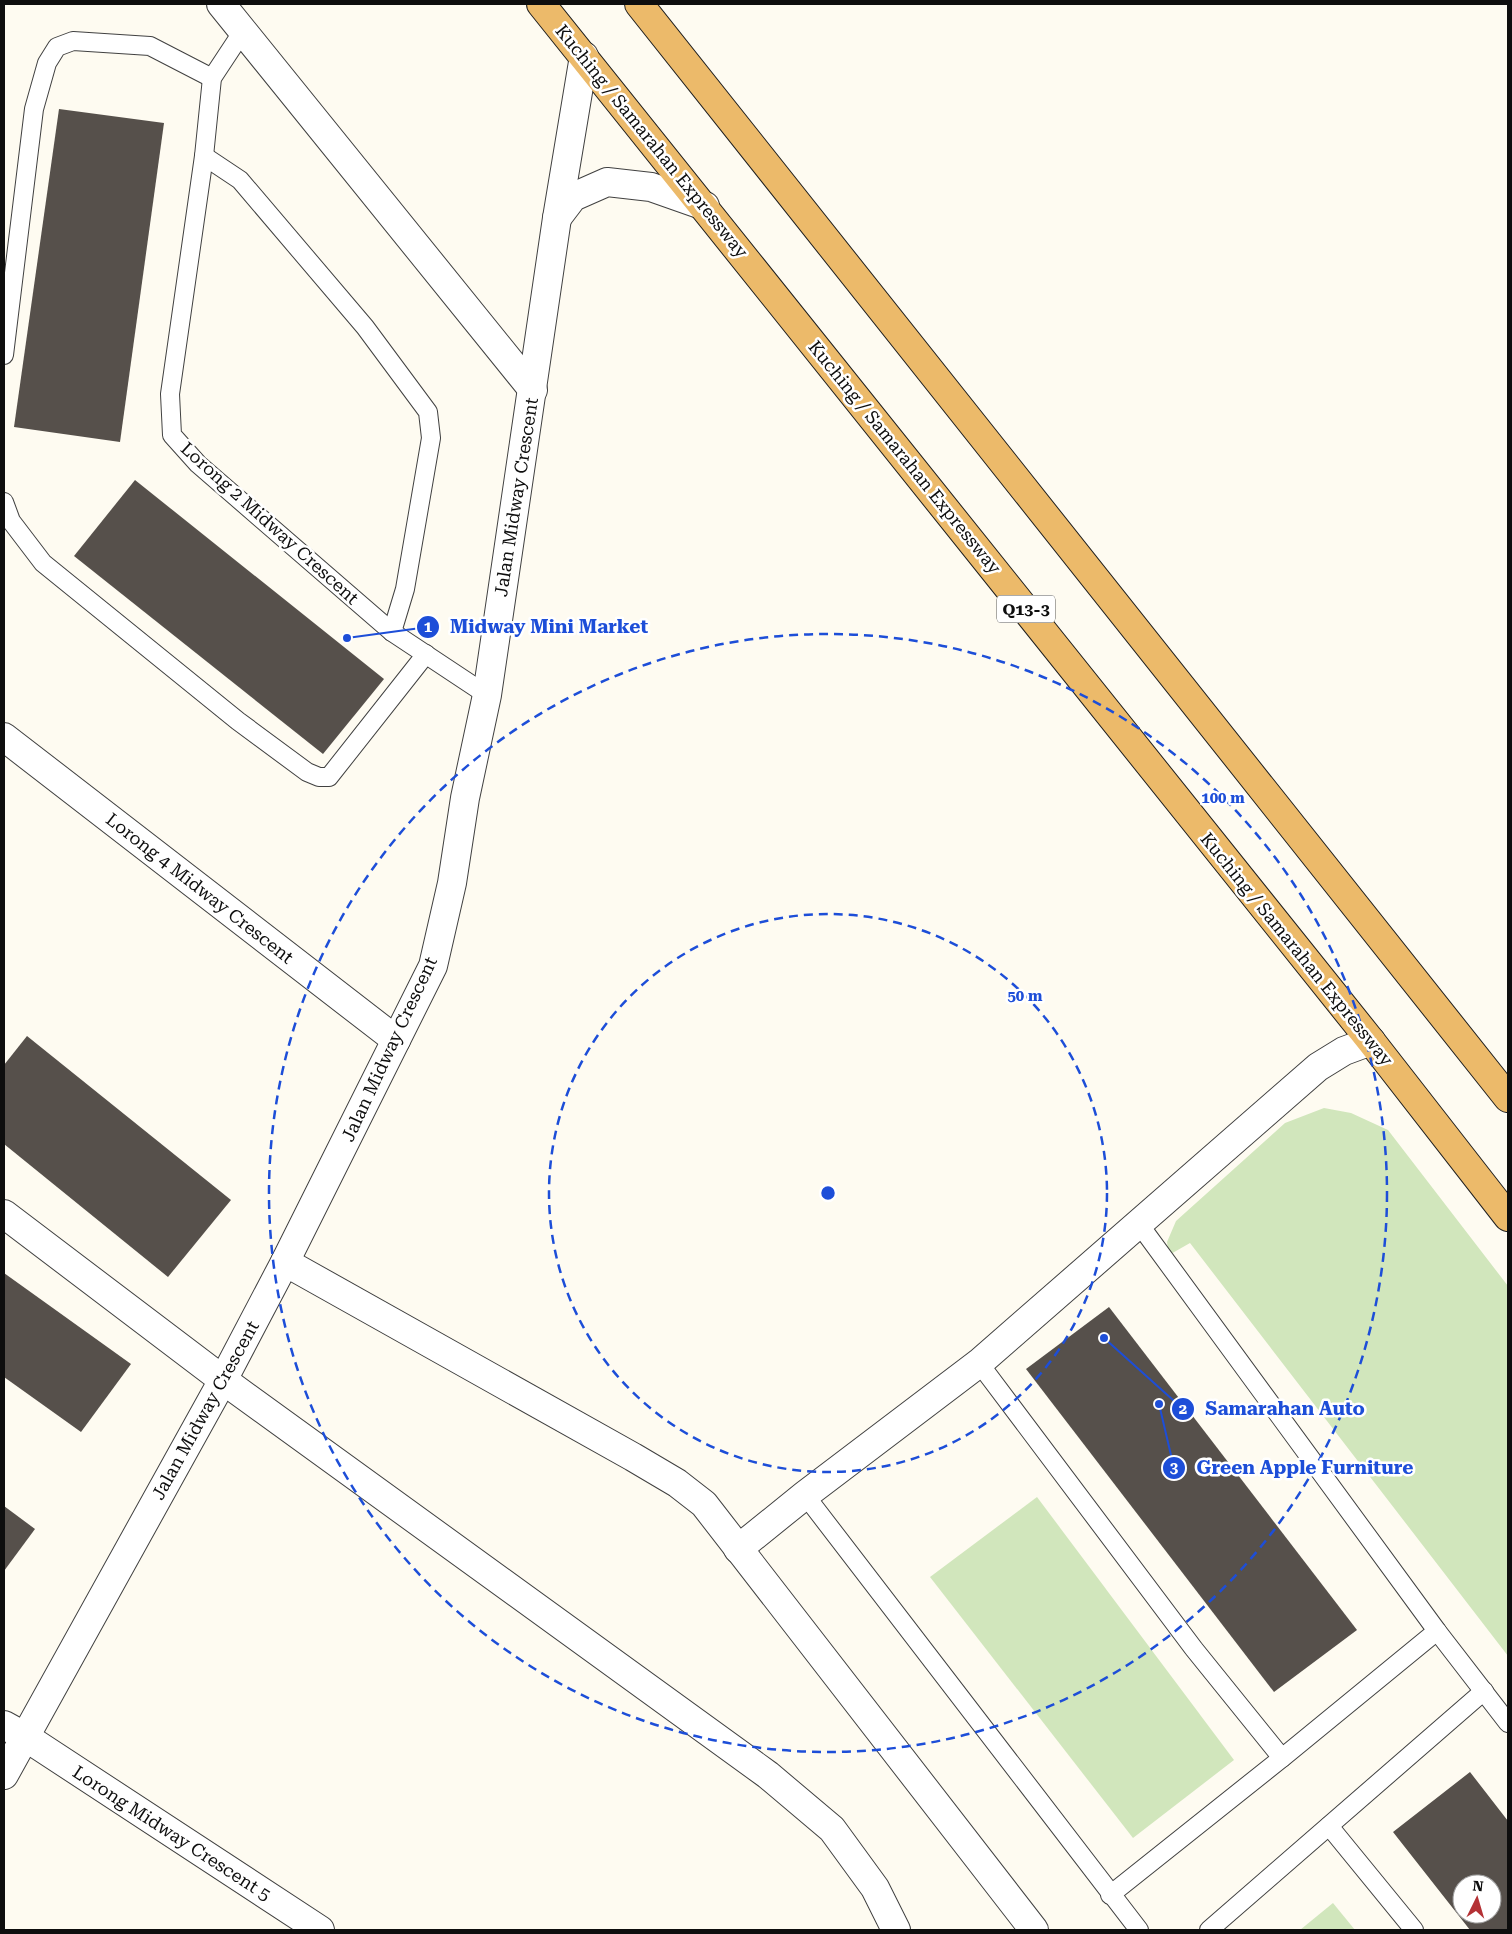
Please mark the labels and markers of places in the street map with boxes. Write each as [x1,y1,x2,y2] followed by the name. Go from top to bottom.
[415,610,658,644] callout: Midway Mini Market
[819,1184,837,1202] centre of rings
[1170,1392,1375,1426] callout: Samarahan Auto
[1162,1451,1424,1485] callout: Green Apple Furniture

